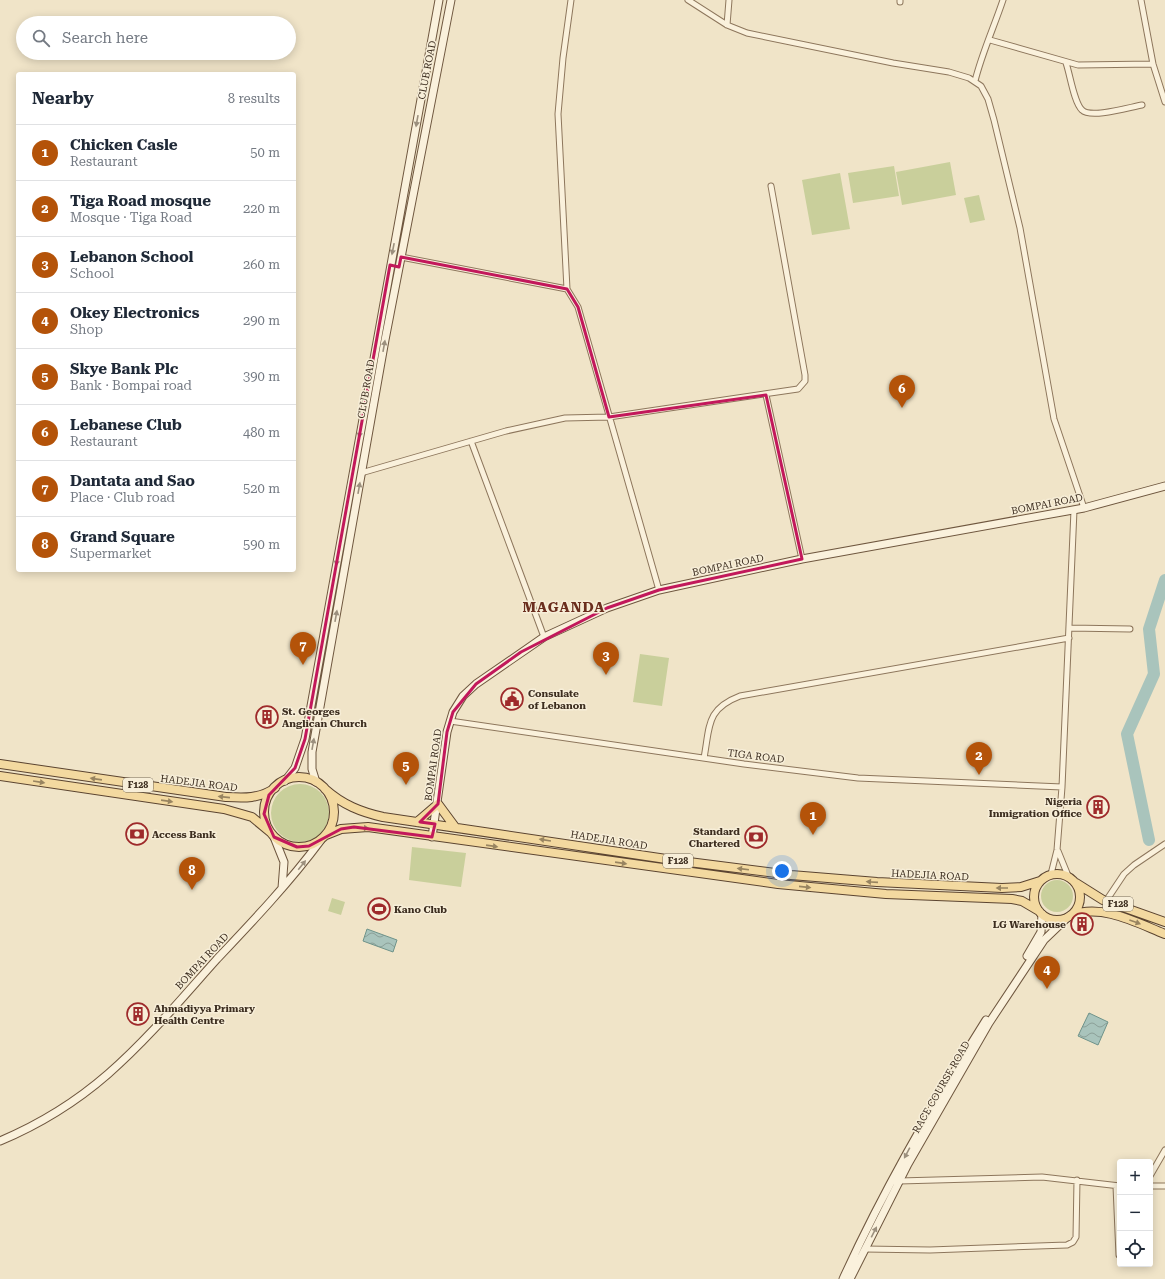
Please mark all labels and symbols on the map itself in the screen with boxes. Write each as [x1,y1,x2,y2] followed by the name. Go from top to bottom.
[416,39,438,100] street label: CLUB ROAD
[413,115,419,127] one-way arrow
[390,243,396,255] one-way arrow
[381,340,387,352] one-way arrow
[355,358,377,419] street label: CLUB ROAD
[889,375,915,408] pin: 6
[356,426,362,438] one-way arrow
[356,482,362,494] one-way arrow
[1010,492,1084,516] street label: BOMPAI ROAD
[691,552,765,578] street label: BOMPAI ROAD
[334,554,340,566] one-way arrow
[523,599,605,615] district label: MAGANDA
[333,610,339,622] one-way arrow
[290,632,316,665] pin: 7
[593,642,619,675] pin: 3
[499,686,525,712] public building icon: Consulate of Lebanon
[528,688,586,711] place label: Consulate of Lebanon
[254,704,280,730] building icon: St. Georges Anglican Church
[282,706,367,729] place label: St. Georges Anglican Church
[422,728,444,802] street label: BOMPAI ROAD
[310,738,316,750] one-way arrow
[966,742,992,775] pin: 2
[727,747,785,765] street label: TIGA ROAD
[393,752,419,785] pin: 5
[160,773,239,793] street label: HADEJIA ROAD
[90,776,102,782] one-way arrow
[123,778,153,792] road number: F128
[32,779,45,785] one-way arrow
[218,794,230,800] one-way arrow
[1085,794,1111,820] building icon: Nigeria Inmigration Office
[989,796,1082,819] place label: Nigeria Inmigration Office
[161,798,173,804] one-way arrow
[800,802,826,835] pin: 1
[124,821,150,847] bank icon: Access Bank
[357,824,369,831] one-way arrow
[743,824,769,850] bank icon: Standard Chartered
[689,826,740,849] place label: Standard Chartered
[570,828,649,852] street label: HADEJIA ROAD
[152,829,216,840] place label: Access Bank
[539,837,551,843] one-way arrow
[486,843,498,849] one-way arrow
[663,854,693,868] road number: F128
[179,857,205,890] pin: 8
[297,859,306,870] one-way arrow
[615,860,627,866] one-way arrow
[772,861,792,881] your location
[737,866,749,872] one-way arrow
[891,867,969,883] street label: HADEJIA ROAD
[866,878,878,885] one-way arrow
[799,883,811,890] one-way arrow
[995,885,1008,891] one-way arrow
[366,896,392,922] sports icon: Kano Club
[1103,897,1133,911] road number: F128
[394,904,447,915] place label: Kano Club
[1069,911,1095,937] building icon: LG Warehouse
[993,919,1066,930] place label: LG Warehouse
[1129,920,1141,926] one-way arrow
[173,930,231,991] street label: BOMPAI ROAD
[1034,956,1060,989] pin: 4
[125,1001,151,1027] building icon: Ahmadiyya Primary Health Centre
[154,1003,255,1026] place label: Ahmadiyya Primary Health Centre
[910,1039,972,1135] street label: RACE COURSE ROAD
[903,1147,910,1159] one-way arrow
[871,1226,877,1237] one-way arrow

